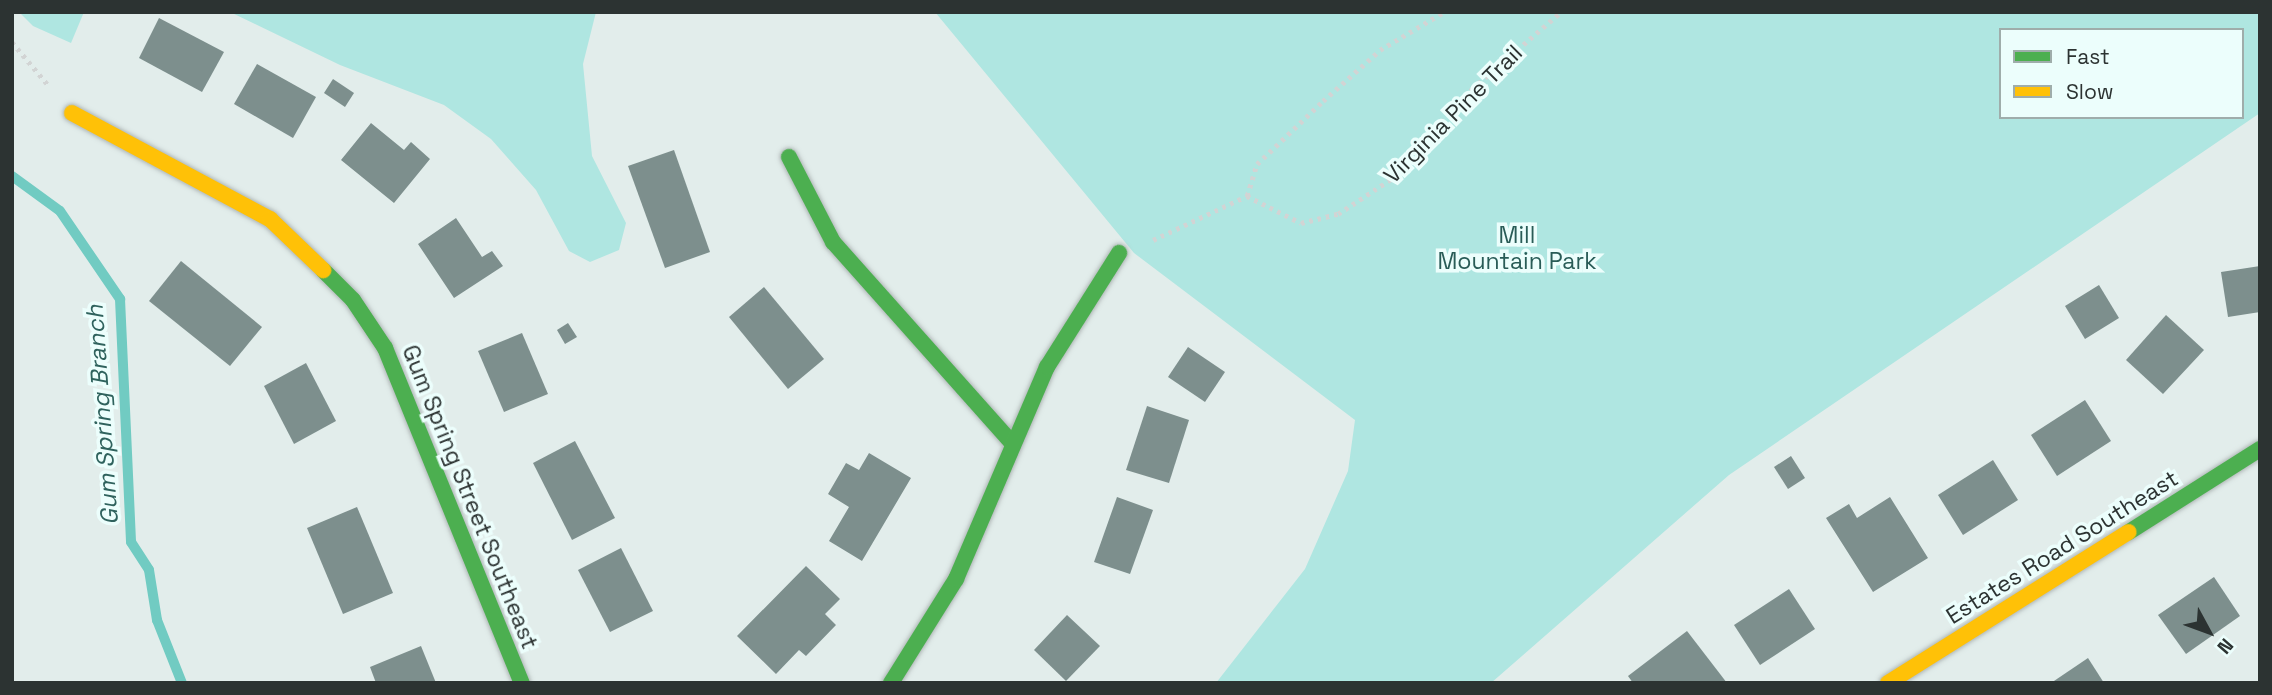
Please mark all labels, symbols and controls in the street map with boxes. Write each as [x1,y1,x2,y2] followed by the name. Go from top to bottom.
[1999,28,2244,119] legend
[1378,39,1528,189] street label: Virginia Pine Trail
[2066,43,2110,70] text: Fast
[2066,78,2114,105] text: Slow
[1437,221,1597,275] park label: Mill Mountain Park
[80,304,124,526] water label: Gum Spring Branch
[396,341,544,653] street label: Gum Spring Street Southeast
[1941,464,2183,630] street label: Estates Road Southeast
[2174,597,2244,667] north arrow
[2212,633,2239,659] text: N

